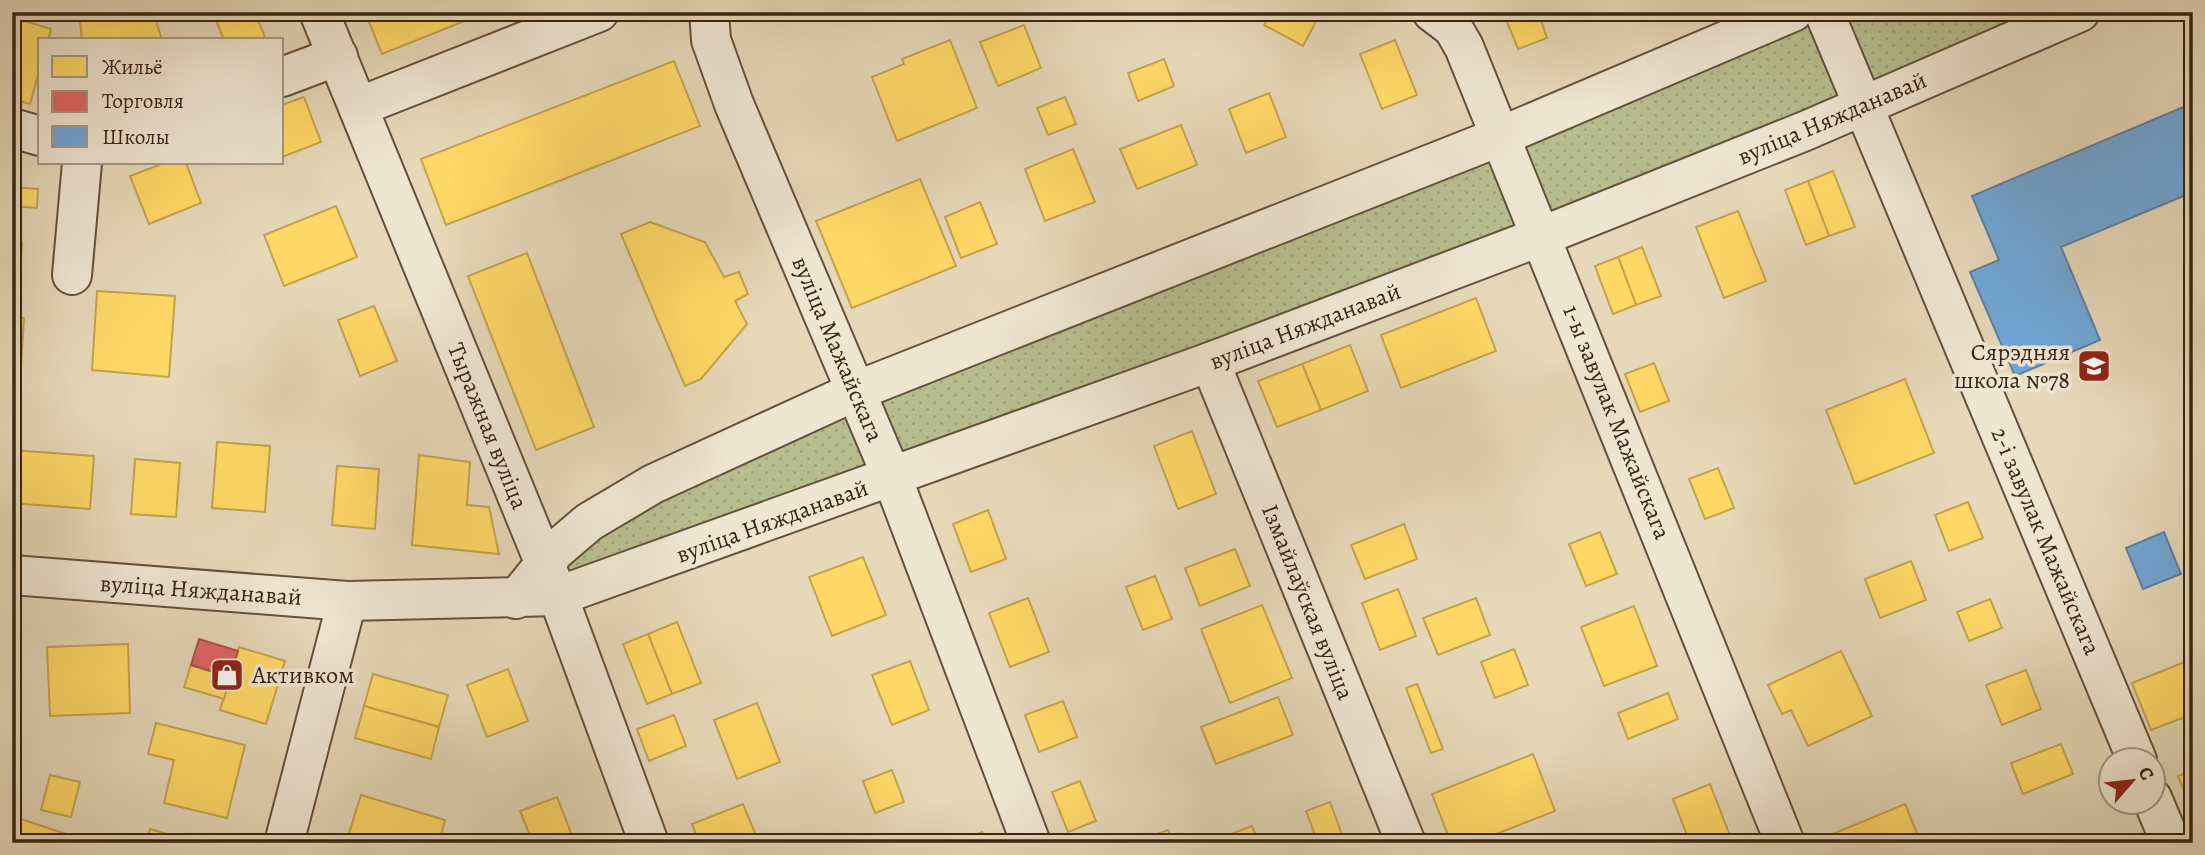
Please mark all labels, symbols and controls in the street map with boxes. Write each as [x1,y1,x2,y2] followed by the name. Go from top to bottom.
[38,38,284,164] legend
[102,53,163,81] text: Жильё
[1733,64,1931,172] street label: вуліца Няжданавай
[102,87,184,115] text: Торговля
[102,123,170,151] text: Школы
[784,251,892,447] street label: вуліца Мажайскага
[1205,275,1405,377] street label: вуліца Няжданавай
[1555,300,1679,544] street label: 1-ы завулак Мажайскага
[1954,336,2070,396] place label: Сярэдняя школа №78
[440,338,536,514] street label: Тыражная вуліца
[2075,347,2113,385] school or university icon: Сярэдняя школа №78
[1984,422,2108,660] street label: 2-і завулак Мажайскага
[671,471,873,571] street label: вуліца Няжданавай
[1254,499,1362,705] street label: Ізмайлаўская вуліца
[99,567,303,613] street label: вуліца Няжданавай
[208,656,246,694] shop icon: Активком
[251,659,354,691] place label: Активком
[2096,746,2166,816] north arrow
[2132,762,2160,785] text: С

